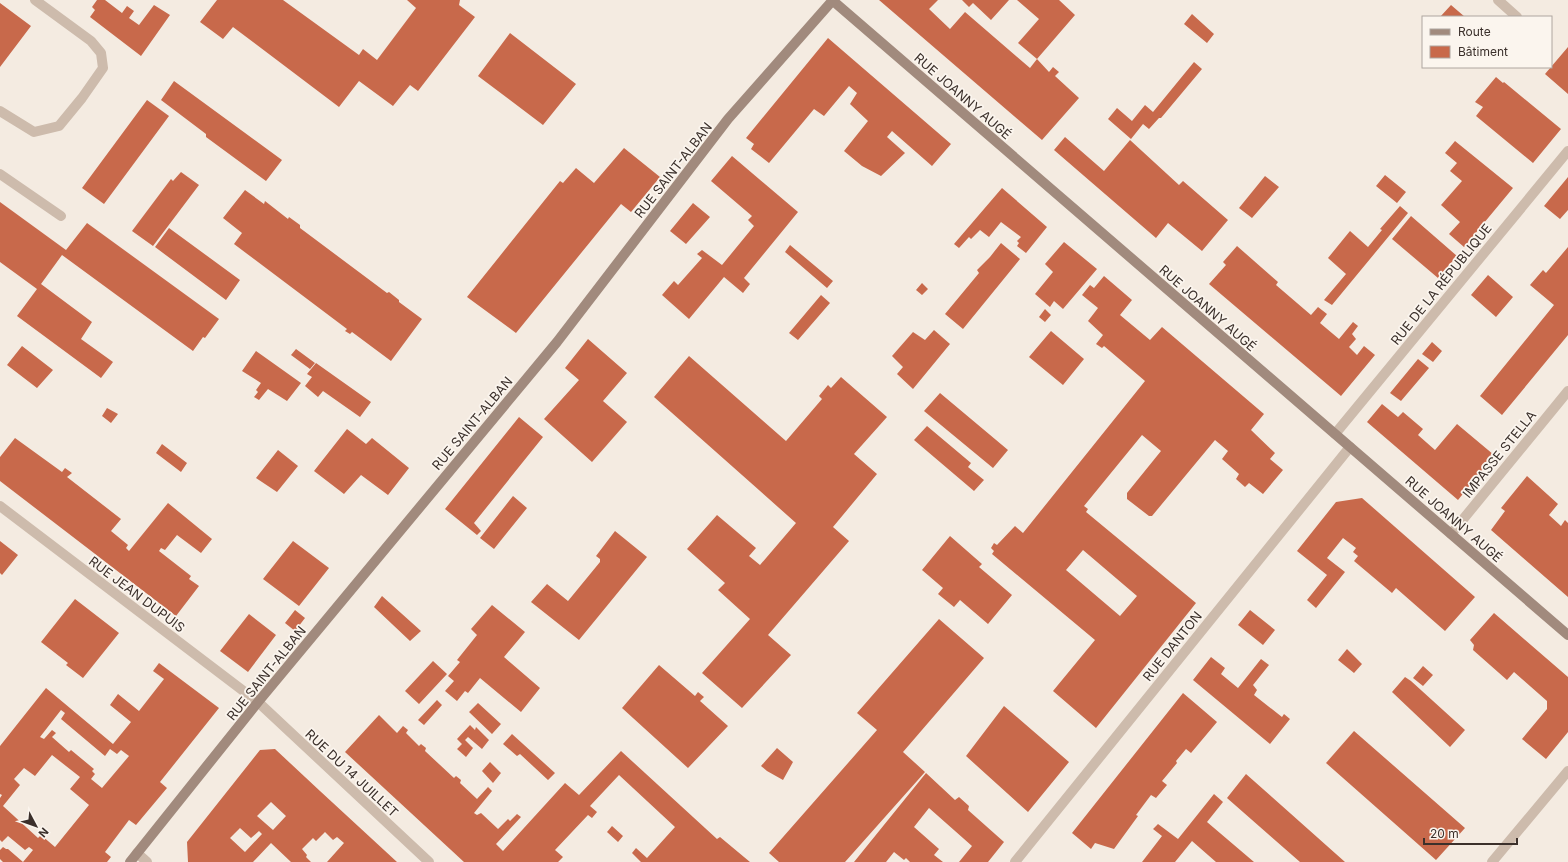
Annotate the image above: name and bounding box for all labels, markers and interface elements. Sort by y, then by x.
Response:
legend [1422,16,1552,68]
text: Route [1458,24,1491,39]
text: Bâtiment [1458,44,1508,59]
street label: RUE JOANNY AUGÉ [911,49,1015,143]
street label: RUE SAINT-ALBAN [631,119,715,221]
street label: RUE DE LA RÉPUBLIQUE [1387,220,1495,348]
street label: RUE JOANNY AUGÉ [1156,261,1260,355]
street label: RUE SAINT-ALBAN [428,373,516,473]
street label: IMPASSE STELLA [1459,407,1539,501]
street label: RUE JOANNY AUGÉ [1402,472,1506,566]
street label: RUE JEAN DUPUIS [86,553,188,635]
street label: RUE DANTON [1139,608,1205,684]
street label: RUE SAINT-ALBAN [223,623,309,723]
street label: RUE DU 14 JUILLET [302,726,402,820]
north arrow [16,806,56,846]
scale bar [1424,820,1517,846]
text: N [36,825,52,840]
text: 20 m [1430,826,1459,841]

